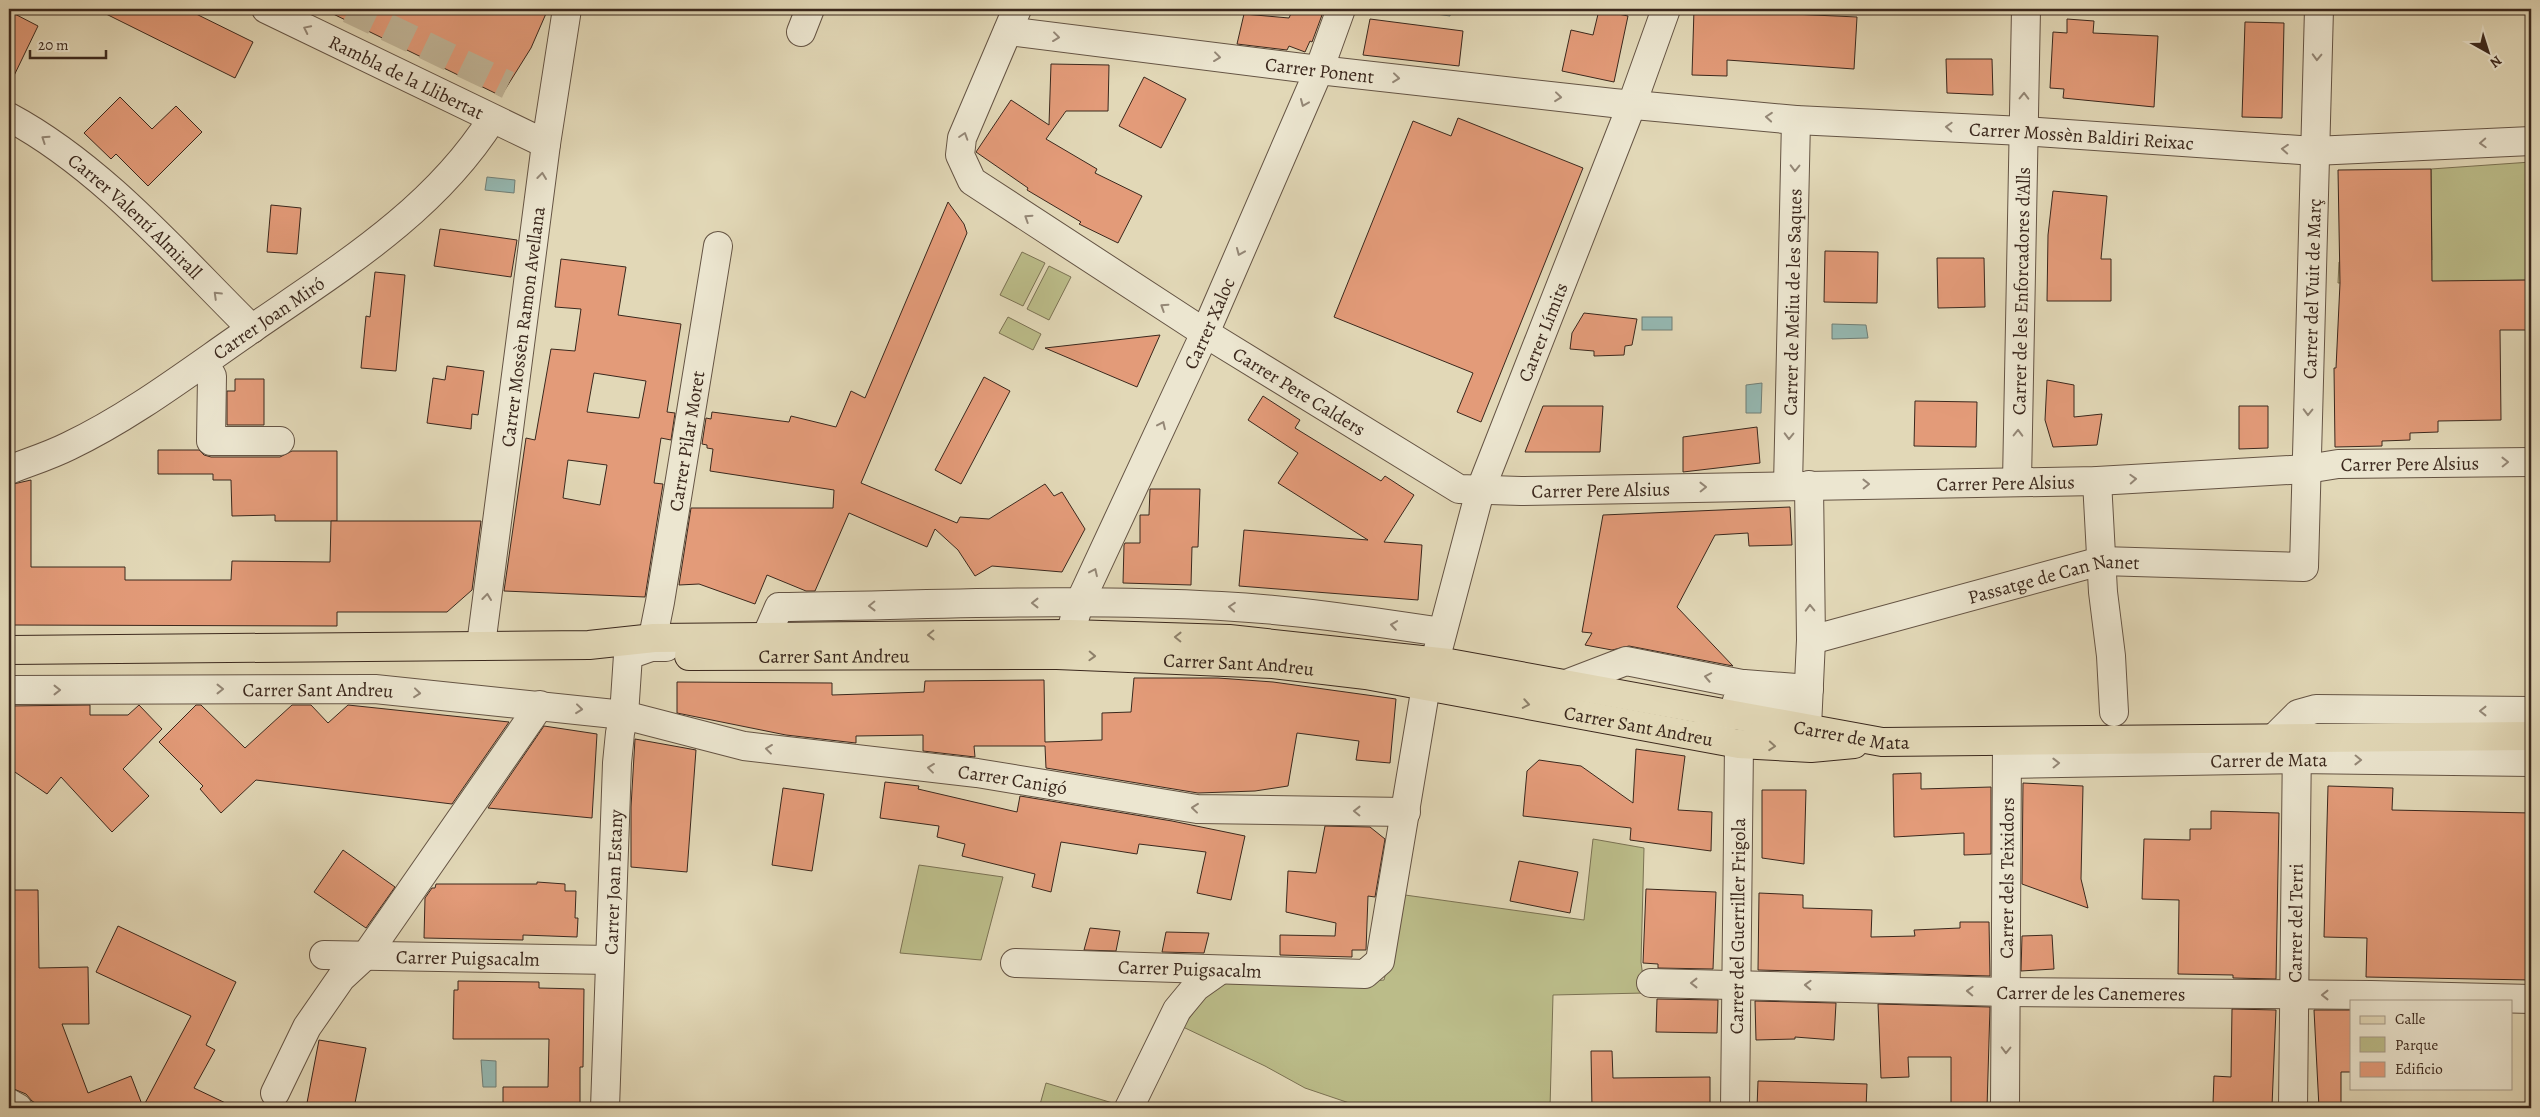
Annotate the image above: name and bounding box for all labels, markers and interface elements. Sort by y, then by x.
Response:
one-way arrow [303,24,312,35]
scale bar [30,28,106,60]
north arrow [2462,28,2512,78]
street label: Rambla de la Llibertat [324,29,488,126]
one-way arrow [1053,31,1061,42]
text: 20 m [38,35,69,55]
one-way arrow [1214,51,1222,62]
street label: Carrer Ponent [1264,51,1375,90]
text: N [2486,51,2506,72]
one-way arrow [2312,54,2322,62]
one-way arrow [1392,72,1400,83]
one-way arrow [1554,91,1562,102]
one-way arrow [2019,92,2029,100]
one-way arrow [1300,98,1311,107]
one-way arrow [1765,112,1773,123]
street label: Carrer Mossèn Baldiri Reixac [1968,116,2195,157]
one-way arrow [1944,121,1952,132]
one-way arrow [958,132,968,140]
one-way arrow [42,135,51,145]
one-way arrow [2478,138,2486,149]
one-way arrow [2281,144,2289,155]
street label: Carrer Valentí Almirall [62,148,208,285]
one-way arrow [1790,164,1800,172]
street label: Carrer de les Enforcadores d'Alls [2006,167,2037,415]
one-way arrow [536,171,547,179]
street label: Carrer de Meliu de les Saques [1778,188,1809,416]
street label: Carrer del Vuit de Març [2297,198,2328,379]
street label: Carrer Mossèn Ramon Avellana [495,205,552,449]
one-way arrow [1024,214,1033,224]
one-way arrow [1235,247,1246,256]
street label: Carrer Joan Miró [208,271,330,366]
street label: Carrer Xaloc [1178,274,1242,374]
street label: Carrer Límits [1512,279,1575,386]
one-way arrow [214,291,223,300]
one-way arrow [1160,303,1169,313]
street label: Carrer Pere Calders [1228,341,1370,443]
street label: Carrer Pilar Moret [663,369,711,513]
one-way arrow [2303,409,2313,417]
one-way arrow [1156,421,1167,430]
one-way arrow [2013,429,2023,437]
one-way arrow [1784,432,1795,440]
street label: Carrer Pere Alsius [2340,451,2479,478]
one-way arrow [2502,457,2509,467]
street label: Carrer Pere Alsius [1936,469,2075,498]
one-way arrow [2130,474,2138,485]
street label: Carrer Pere Alsius [1531,476,1670,505]
one-way arrow [1862,479,1870,490]
one-way arrow [1700,482,1708,493]
street label: Passatge de Can Nanet [1965,548,2140,611]
one-way arrow [1087,568,1098,577]
one-way arrow [481,593,492,601]
one-way arrow [1031,598,1038,608]
one-way arrow [868,600,876,611]
one-way arrow [1228,601,1236,612]
one-way arrow [1805,604,1815,612]
one-way arrow [1389,620,1398,630]
one-way arrow [927,630,934,640]
one-way arrow [1173,632,1181,643]
street label: Carrer Sant Andreu [758,643,910,670]
street label: Carrer Sant Andreu [1163,647,1316,683]
one-way arrow [1088,651,1096,661]
one-way arrow [1703,672,1712,683]
street label: Carrer Sant Andreu [242,677,395,705]
one-way arrow [216,684,224,694]
one-way arrow [54,685,62,695]
one-way arrow [414,687,422,698]
one-way arrow [1522,698,1531,708]
street label: Carrer Sant Andreu [1562,700,1716,753]
one-way arrow [575,704,583,715]
one-way arrow [2478,706,2486,716]
street label: Carrer de Mata [1791,714,1910,756]
one-way arrow [1769,740,1777,751]
one-way arrow [765,744,773,755]
street label: Carrer de Mata [2210,747,2328,774]
one-way arrow [2355,755,2363,765]
one-way arrow [2052,758,2060,768]
street label: Carrer Canigó [957,759,1069,802]
one-way arrow [926,763,934,774]
street label: Carrer dels Teixidors [1994,797,2021,959]
one-way arrow [1191,803,1199,814]
one-way arrow [1353,806,1361,817]
street label: Carrer Joan Estany [598,809,629,955]
street label: Carrer del Guerriller Frigola [1724,818,1752,1034]
street label: Carrer del Terri [2282,863,2310,983]
street label: Carrer Puigsacalm [396,944,540,973]
street label: Carrer Puigsacalm [1117,954,1262,985]
one-way arrow [1689,978,1697,988]
one-way arrow [1803,980,1811,991]
street label: Carrer de les Canemeres [1996,980,2185,1007]
one-way arrow [1966,985,1974,996]
one-way arrow [2321,990,2328,1000]
legend [2350,1000,2512,1090]
text: Calle [2395,1009,2426,1029]
text: Parque [2395,1035,2438,1055]
one-way arrow [2001,1046,2011,1054]
text: Edificio [2395,1059,2443,1079]

